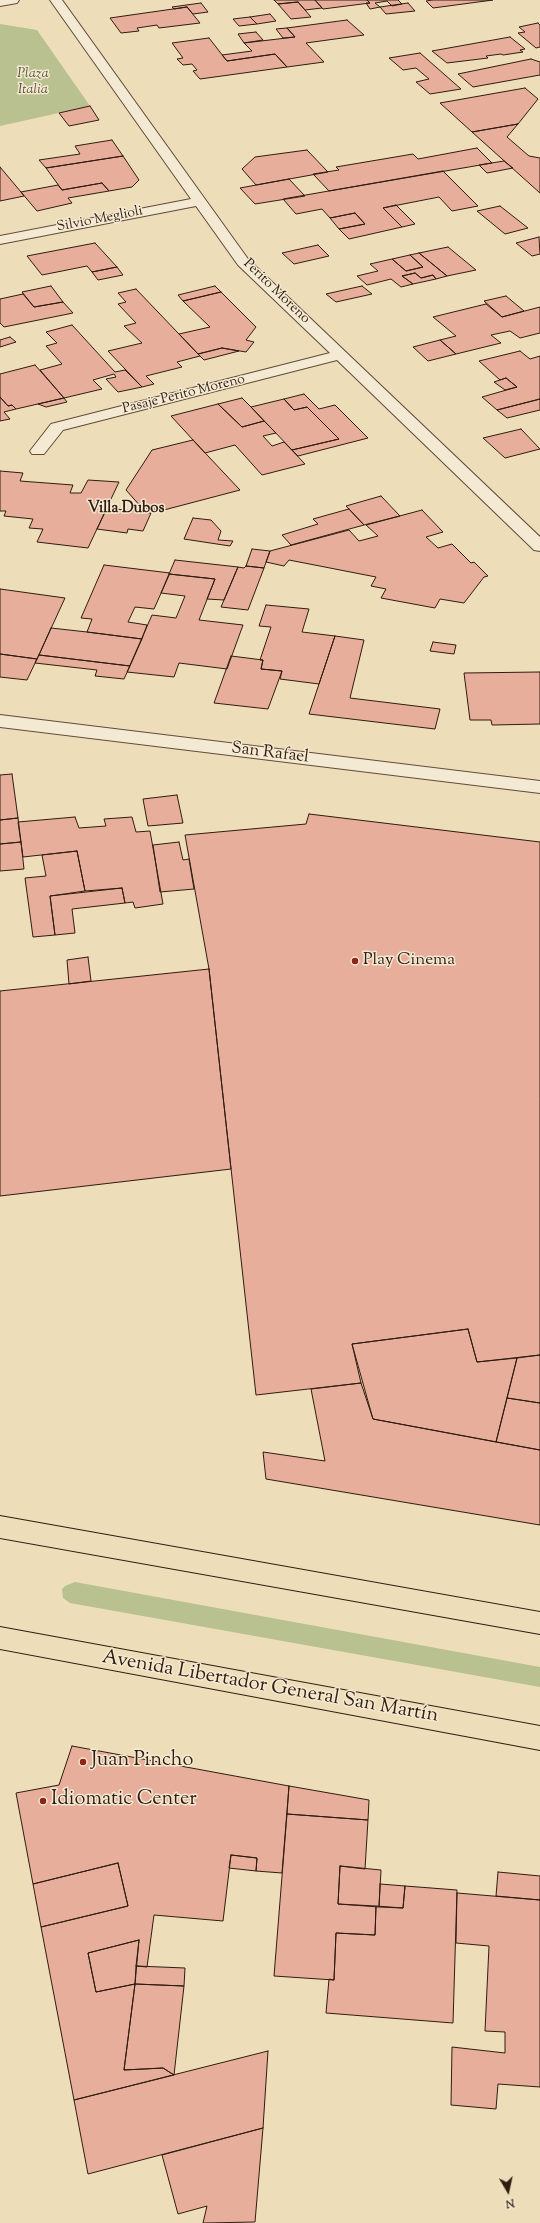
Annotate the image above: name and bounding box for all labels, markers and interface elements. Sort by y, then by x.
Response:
park label: Plaza Italia [17,67,49,100]
street label: Silvio Meglioli [56,203,144,237]
street label: Perito Moreno [239,256,313,328]
street label: Pasaje Perito Moreno [121,372,247,418]
district label: Villa Dubos [88,500,164,518]
street label: San Rafael [230,739,310,769]
place label: Play Cinema [363,951,455,971]
marker: Play Cinema [350,956,360,966]
street label: Avenida Libertador General San Martín [100,1647,440,1729]
place label: Juan Pincho [91,1750,193,1774]
marker: Juan Pincho [78,1757,88,1767]
place label: Idiomatic Center [51,1789,197,1813]
marker: Idiomatic Center [38,1796,48,1806]
north arrow [488,2171,528,2211]
text: N [504,2194,515,2211]

